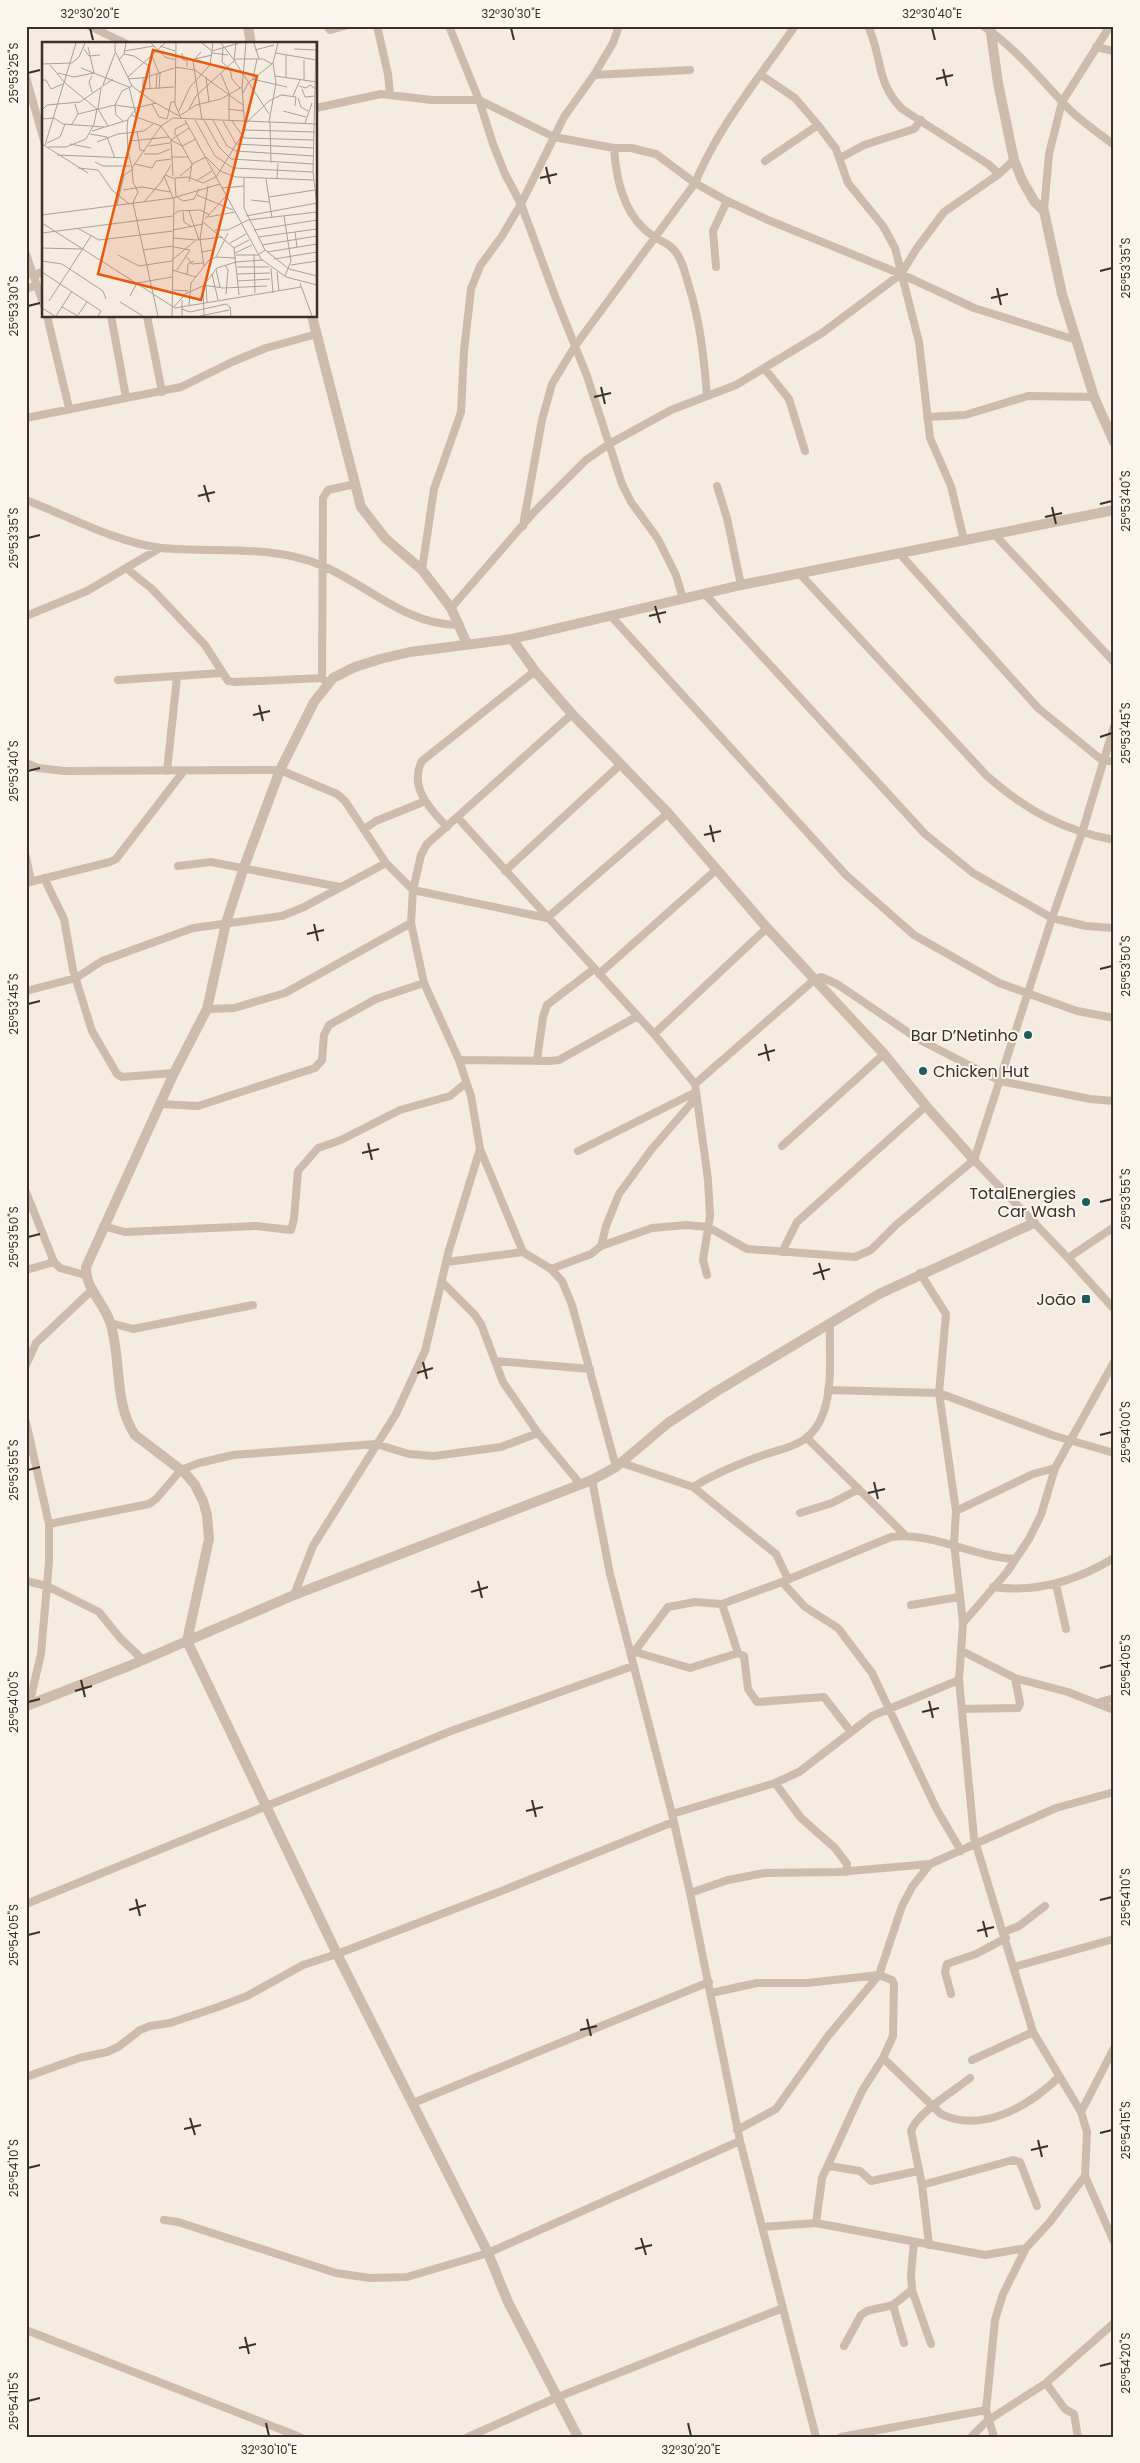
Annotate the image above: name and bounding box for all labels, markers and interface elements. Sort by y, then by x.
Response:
text: 32°30'20"E [60,5,120,22]
text: 32°30'30"E [481,5,541,22]
text: 32°30'40"E [902,5,962,22]
inset map [42,42,318,318]
text: 25°53'25"S [5,43,22,103]
text: 25°53'35"S [1117,237,1134,299]
text: 25°53'30"S [5,275,22,337]
text: 25°53'40"S [1117,470,1134,532]
text: 25°53'35"S [5,507,22,569]
text: 25°53'45"S [1117,702,1134,764]
text: 25°53'40"S [5,740,22,802]
text: 25°53'50"S [1117,935,1134,997]
text: 25°53'45"S [5,973,22,1035]
place label: Bar D’Netinho [911,1024,1018,1047]
marker: Bar D’Netinho [1022,1029,1034,1041]
place label: Chicken Hut [933,1060,1029,1083]
marker: Chicken Hut [917,1065,929,1077]
text: 25°53'55"S [1117,1168,1134,1230]
place label: TotalEnergies Car Wash [969,1182,1076,1223]
marker: TotalEnergies Car Wash [1080,1196,1092,1208]
text: 25°53'50"S [5,1206,22,1268]
place label: João [1036,1288,1076,1311]
marker: João [1080,1293,1092,1305]
text: 25°54'00"S [1117,1401,1134,1463]
text: 25°53'55"S [5,1439,22,1501]
text: 25°54'05"S [1117,1634,1134,1696]
text: 25°54'00"S [5,1671,22,1733]
text: 25°54'10"S [1117,1868,1134,1926]
text: 25°54'05"S [5,1904,22,1966]
text: 25°54'15"S [1117,2101,1134,2159]
text: 25°54'10"S [5,2139,22,2197]
text: 25°54'20"S [1117,2332,1134,2394]
text: 25°54'15"S [5,2372,22,2430]
text: 32°30'10"E [241,2441,297,2458]
text: 32°30'20"E [661,2441,721,2458]

